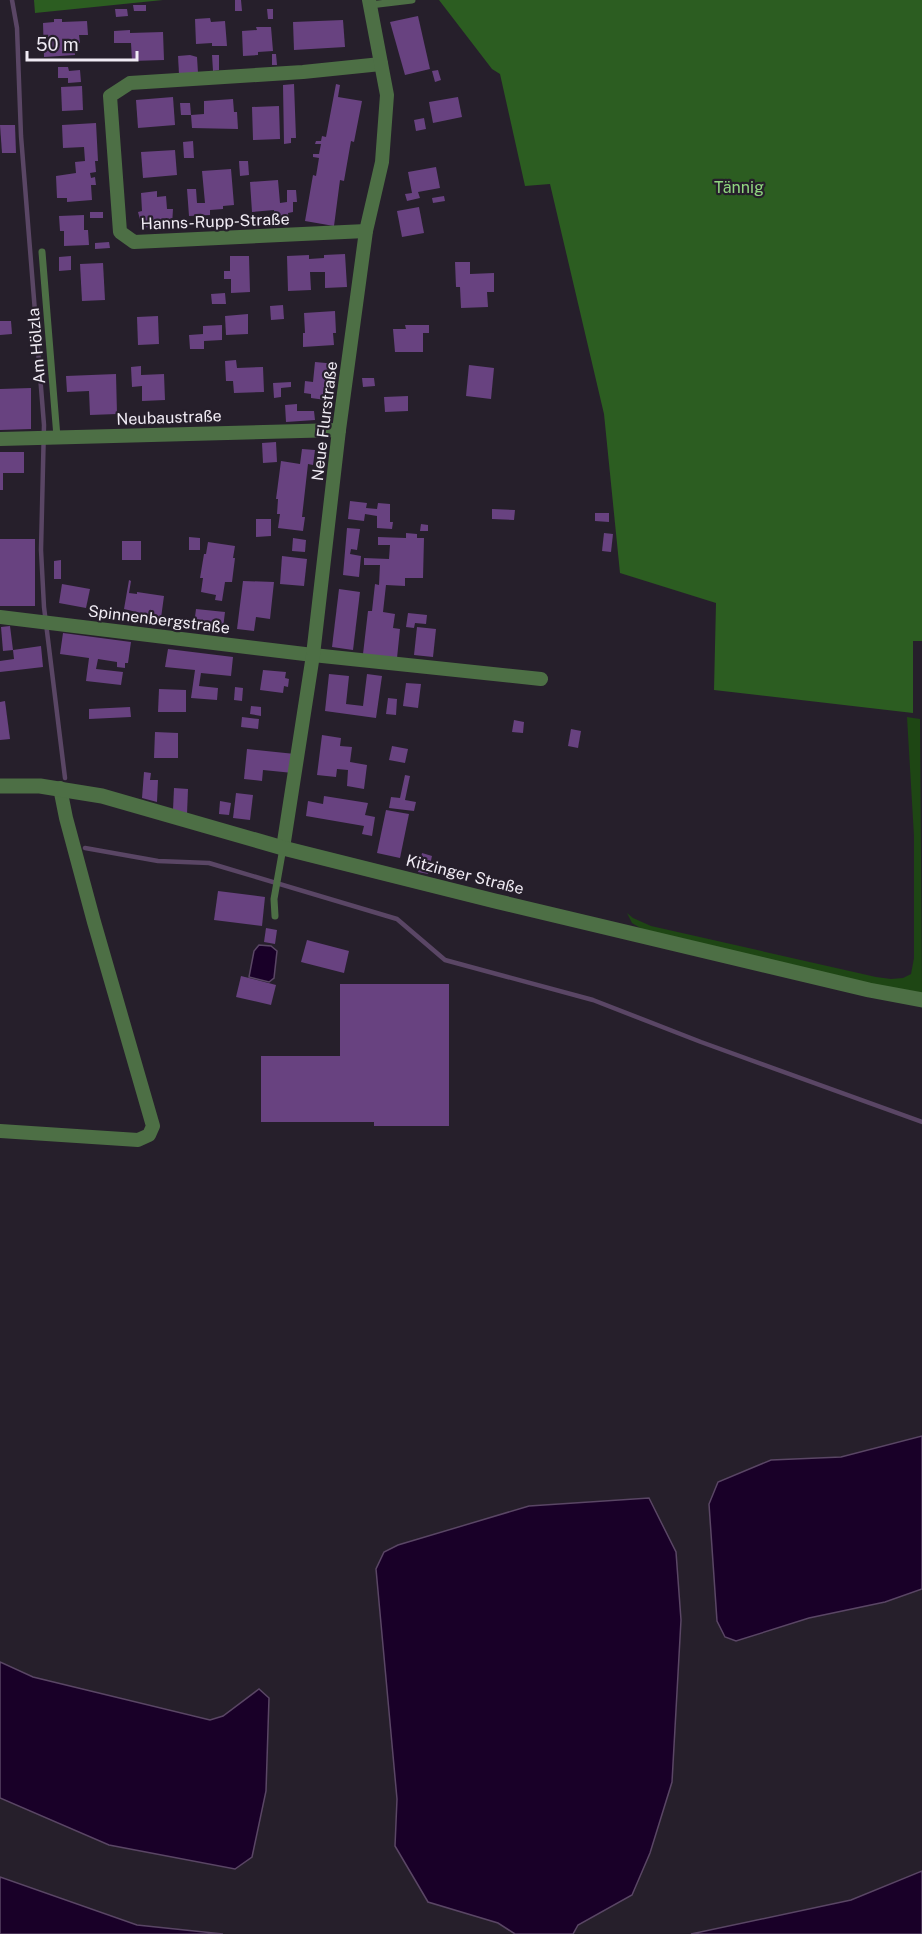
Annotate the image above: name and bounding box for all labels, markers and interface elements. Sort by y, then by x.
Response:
scale bar [27,24,136,62]
text: 50 m [36,34,79,55]
park label: Tännig [714,178,764,197]
street label: Hanns-Rupp-Straße [140,209,290,234]
street label: Am Hölzla [24,307,49,385]
street label: Neue Flurstraße [308,360,341,482]
street label: Neubaustraße [116,406,222,429]
street label: Spinnenbergstraße [87,601,231,638]
street label: Kitzinger Straße [404,851,526,898]

